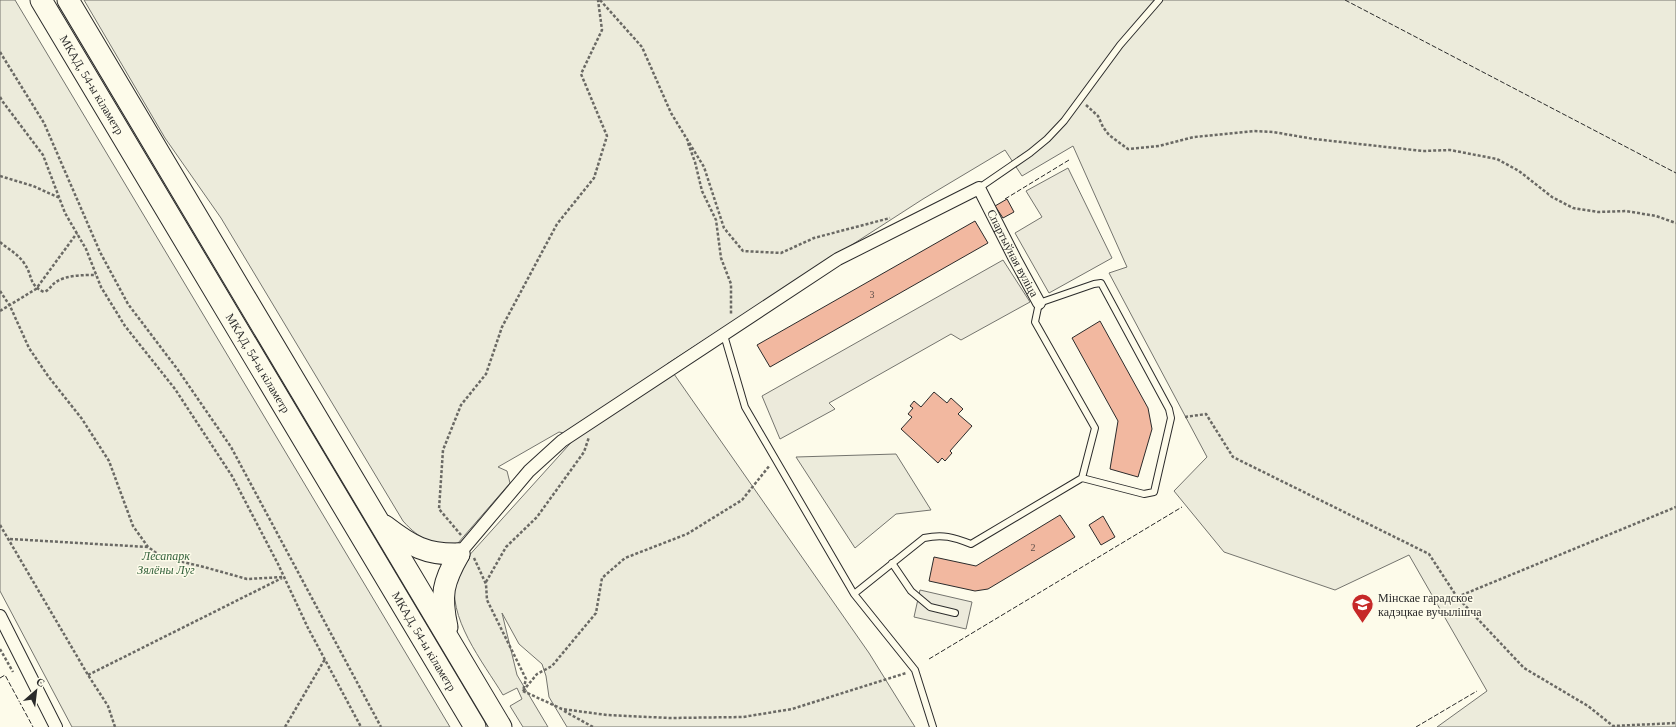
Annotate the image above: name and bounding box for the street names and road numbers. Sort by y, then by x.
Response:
street label: МКАД, 54-ы кіламетр [57,33,127,137]
street label: Спартыўная вуліца [984,207,1042,300]
street label: МКАД, 54-ы кіламетр [223,311,293,415]
street label: МКАД, 54-ы кіламетр [389,589,459,694]

